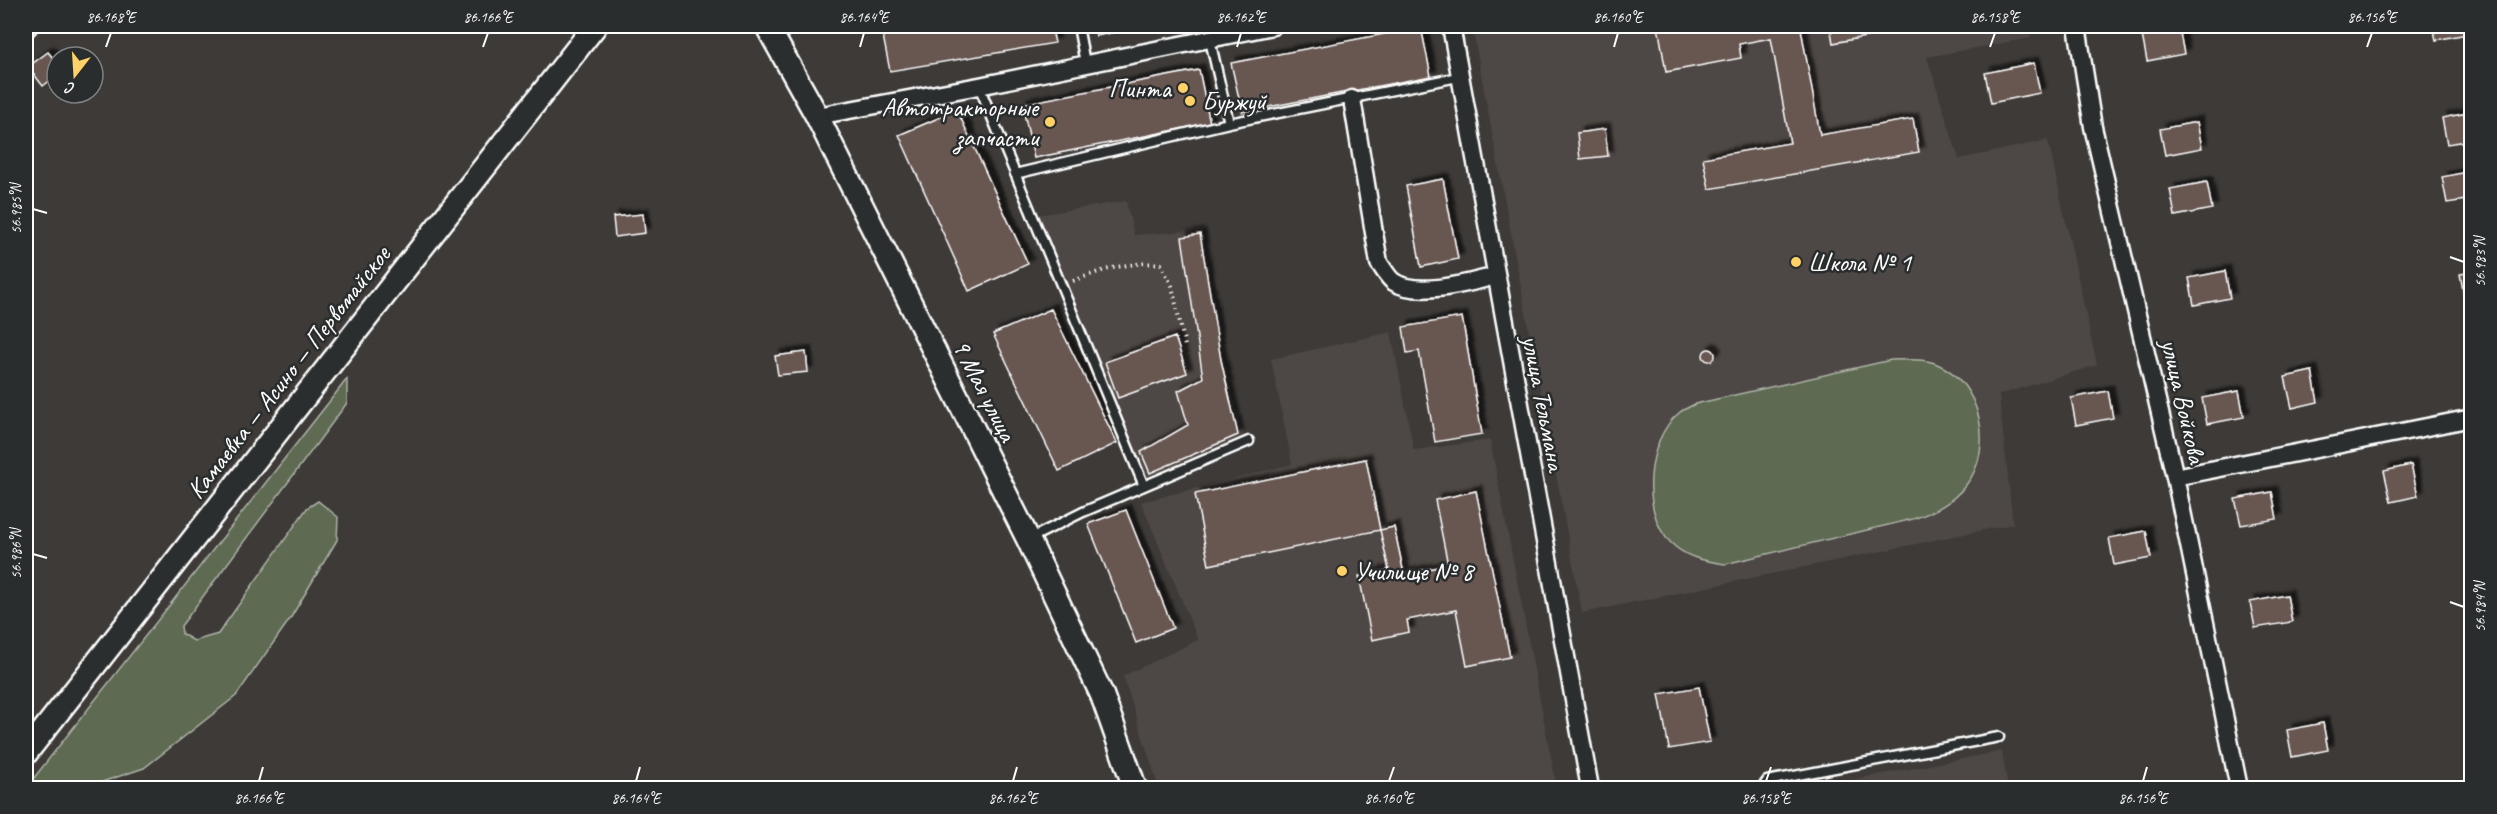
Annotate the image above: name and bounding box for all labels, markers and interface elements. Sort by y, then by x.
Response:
text: 86.168°E [87,8,138,27]
text: 86.166°E [464,8,515,27]
text: 86.164°E [840,8,891,27]
text: 86.162°E [1217,8,1268,27]
text: 86.160°E [1594,8,1645,27]
text: 86.158°E [1971,8,2022,27]
text: 86.156°E [2348,8,2399,27]
north arrow [45,45,105,105]
place label: Пинта [1109,72,1173,105]
text: С [62,77,78,99]
marker: Пинта [1176,81,1190,95]
place label: Буржуй [1202,85,1268,118]
place label: Автотракторные запчасти [882,91,1041,155]
marker: Буржуй [1183,94,1197,108]
marker: Автотракторные запчасти [1043,115,1057,129]
text: 56.985°N [7,181,26,234]
text: 56.983°N [2471,234,2490,287]
street label: Камаевка — Асино — Первомайское [179,238,398,505]
place label: Школа № 1 [1808,246,1912,279]
marker: Школа № 1 [1789,255,1803,269]
street label: улица Тельмана [1514,330,1573,476]
street label: 9 Мая улица [945,334,1025,448]
street label: улица Войкова [2153,334,2214,468]
text: 56.986°N [7,526,26,579]
place label: Училище № 8 [1354,555,1475,588]
marker: Училище № 8 [1335,564,1349,578]
text: 56.984°N [2471,579,2490,632]
text: 86.166°E [235,789,286,808]
text: 86.164°E [612,789,663,808]
text: 86.162°E [989,789,1040,808]
text: 86.160°E [1365,789,1416,808]
text: 86.158°E [1742,789,1793,808]
text: 86.156°E [2119,789,2170,808]

